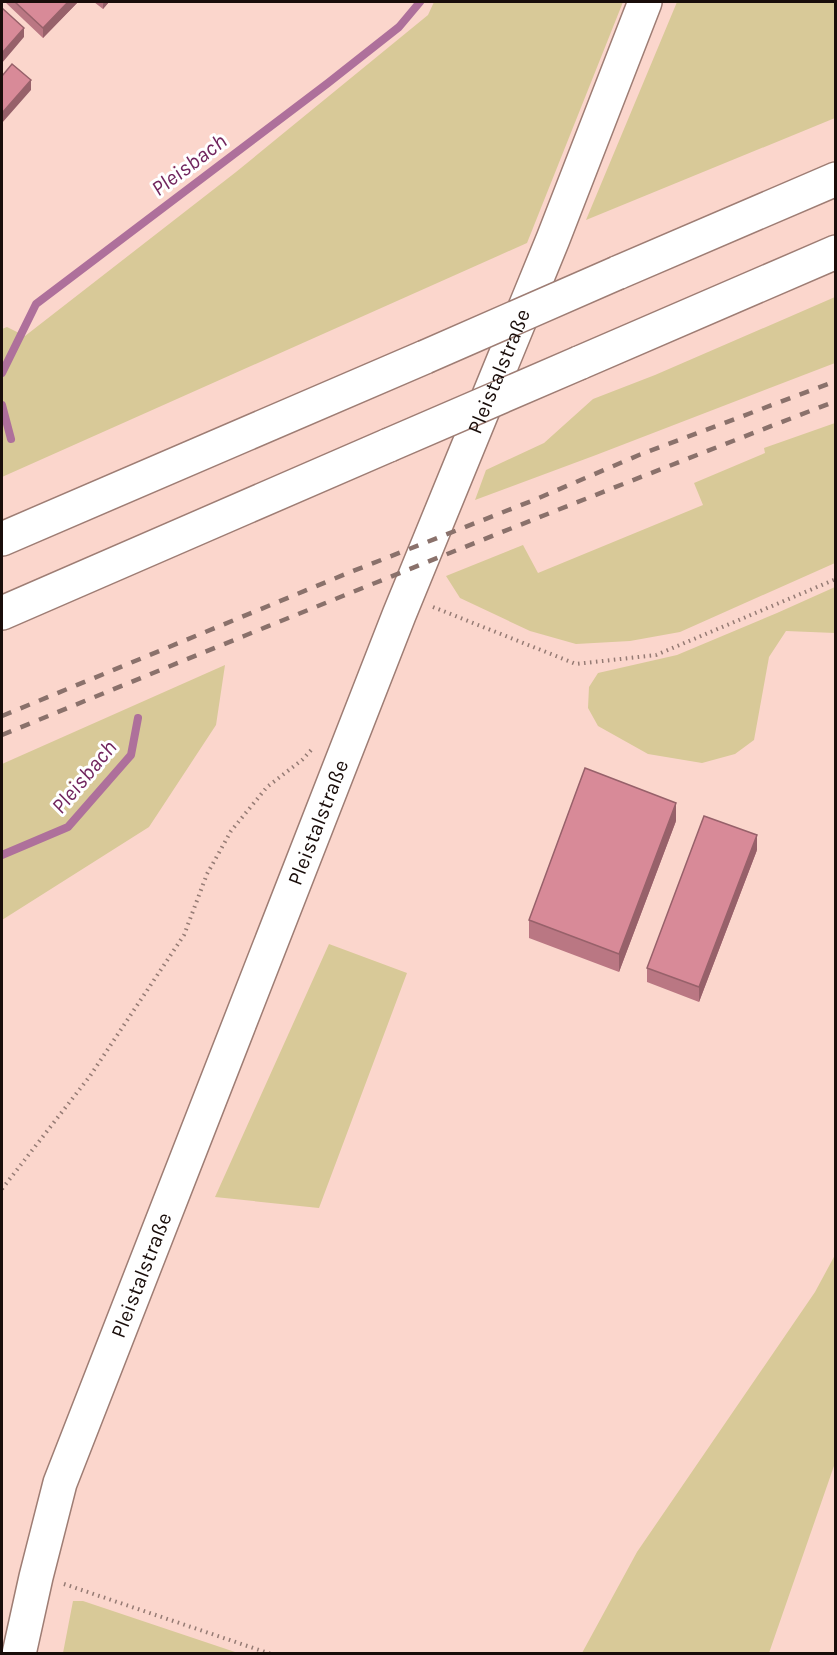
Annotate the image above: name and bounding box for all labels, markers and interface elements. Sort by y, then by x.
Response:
water label: Pleisbach [146,128,232,202]
street label: Pleistalstraße [463,305,535,437]
water label: Pleisbach [46,735,122,819]
street label: Pleistalstraße [283,756,353,889]
street label: Pleistalstraße [106,1209,177,1341]

